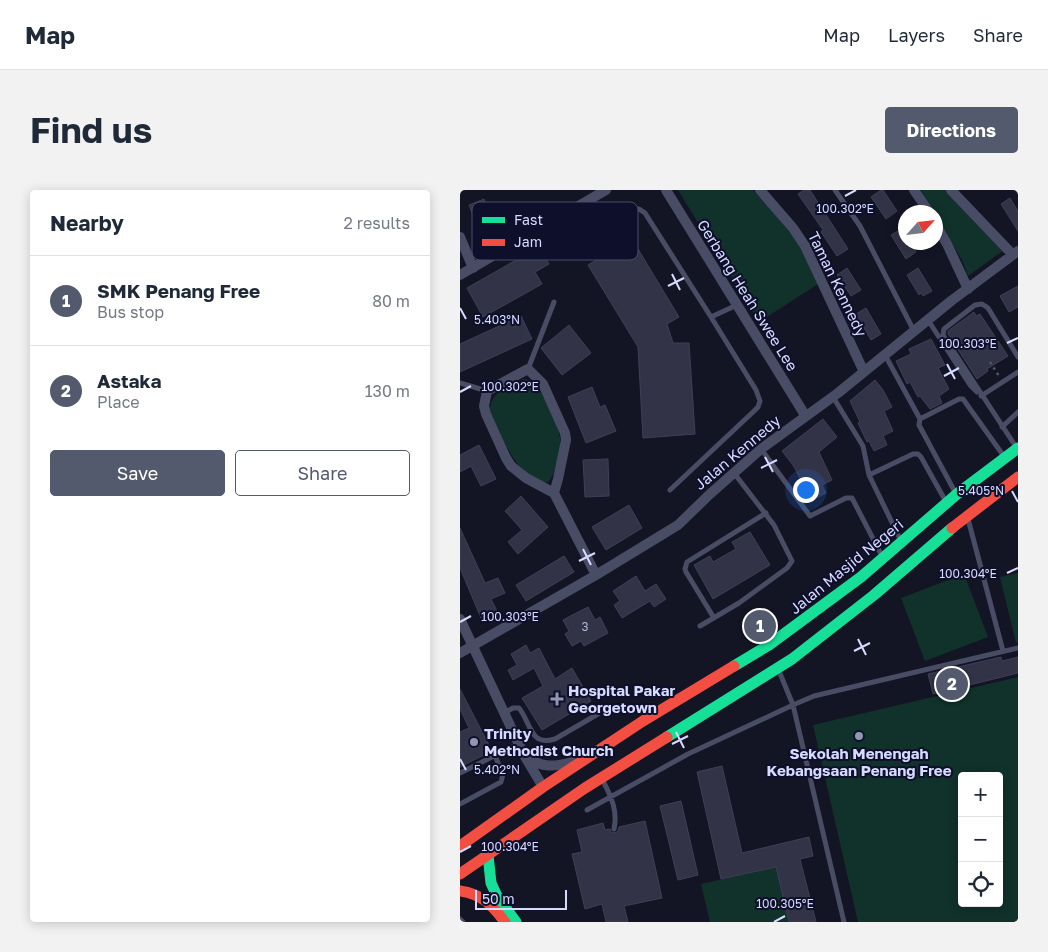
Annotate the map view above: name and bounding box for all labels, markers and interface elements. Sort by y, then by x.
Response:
text: Map [25,20,75,49]
text: Map [823,24,860,46]
text: Layers [888,24,945,46]
text: Share [973,24,1023,46]
button: Directions [885,107,1018,153]
text: Find us [30,109,152,151]
text: 100.302°E [816,201,874,216]
legend [472,202,638,260]
north arrow [898,205,943,250]
text: Nearby [50,210,124,236]
text: Fast [514,211,543,228]
text: 2 results [344,213,410,233]
street label: Gerbang Heah Swee Lee [694,216,802,374]
street label: Taman Kennedy [805,229,871,340]
text: Jam [514,233,542,250]
text: SMK Penang Free [97,279,260,302]
text: 1 [62,291,70,311]
text: 80 m [372,291,410,311]
text: Bus stop [97,302,164,322]
text: 5.403°N [474,312,520,327]
text: 100.303°E [939,336,997,351]
text: Astaka [97,369,161,392]
text: 100.302°E [481,379,539,394]
text: 2 [61,381,71,401]
text: 130 m [365,381,410,401]
text: Place [97,392,140,412]
street label: Jalan Kennedy [690,410,784,493]
button: Save [50,450,225,496]
button: Share [235,450,410,496]
your location [793,477,819,503]
text: 5.405°N [958,483,1004,498]
street label: Jalan Masjid Negeri [785,515,907,617]
text: 100.304°E [939,566,997,581]
pin: 1 [744,607,776,645]
text: 100.303°E [481,609,539,624]
house number: 3 [581,619,589,634]
pin: 2 [936,665,968,703]
place label: Hospital Pakar Georgetown [568,681,675,716]
marker: Hospital Pakar Georgetown [550,692,564,706]
place label: Trinity Methodist Church [484,724,614,759]
marker: Sekolah Menengah Kebangsaan Penang Free [853,730,865,742]
marker: Trinity Methodist Church [468,736,480,748]
place label: Sekolah Menengah Kebangsaan Penang Free [766,744,952,779]
text: 5.402°N [474,762,520,777]
map controls [958,772,1003,907]
button: + [958,772,1003,817]
button: − [958,817,1003,862]
text: 100.304°E [481,839,539,854]
button: locate [958,862,1003,907]
scale bar [475,887,568,910]
text: 50 m [482,890,515,907]
text: 100.305°E [756,896,814,911]

